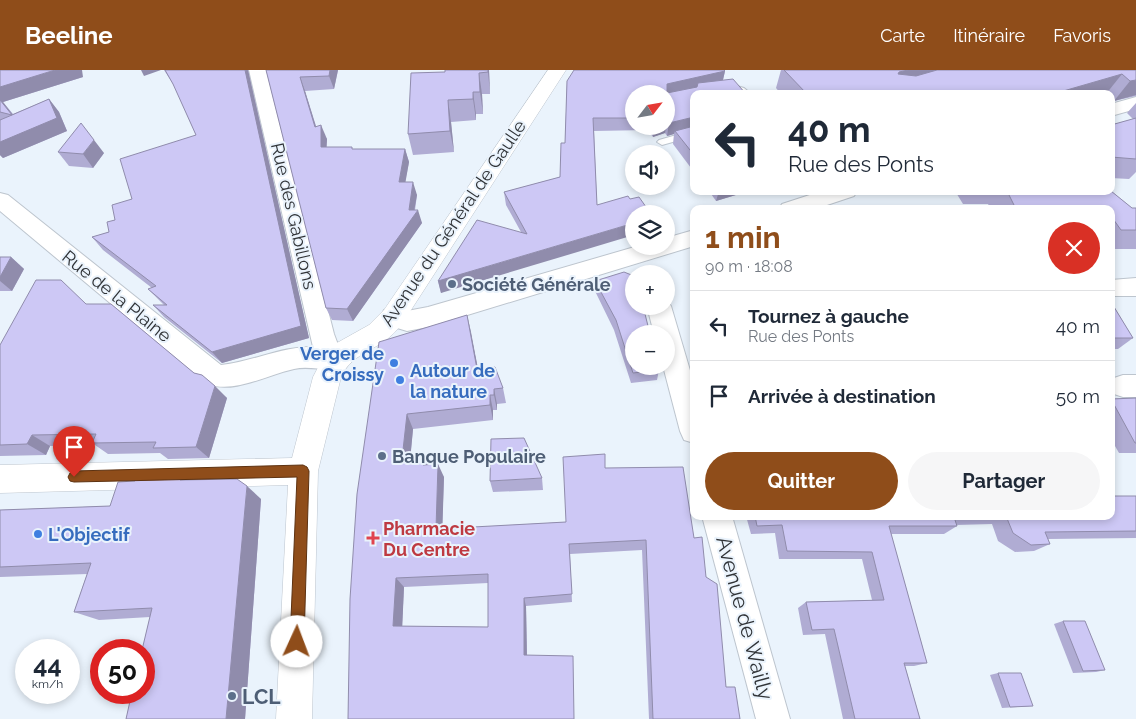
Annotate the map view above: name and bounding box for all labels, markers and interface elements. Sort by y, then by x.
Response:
text: Beeline [25,21,113,50]
text: Carte [880,25,925,46]
text: Itinéraire [953,25,1025,46]
text: Favoris [1053,25,1111,46]
north arrow [625,85,675,135]
map controls [625,85,675,375]
text: 40 m [788,109,870,150]
icon: left [705,110,770,175]
street label: Avenue du Général de Gaulle [376,116,530,330]
street label: Rue des Gabillons [267,141,321,292]
button: sound [625,145,675,195]
text: Rue des Ponts [788,151,934,177]
button: layers [625,205,675,255]
text: 1 min [705,220,781,255]
button: close [1048,222,1100,274]
street label: Rue de la Plaine [58,246,176,347]
text: 90 m · 18:08 [705,257,793,276]
button: + [625,265,675,315]
place label: Société Générale [462,274,611,295]
marker: Société Générale [446,278,458,290]
text: Tournez à gauche [748,305,909,327]
icon: left [705,312,733,340]
text: 40 m [1056,315,1100,337]
button: − [625,325,675,375]
text: Rue des Ponts [748,327,854,346]
place label: Verger de Croissy [300,343,384,385]
marker: Verger de Croissy [388,357,400,369]
place label: Autour de la nature [410,360,495,402]
marker: Autour de la nature [394,374,406,386]
icon: arrive [705,382,733,410]
text: Arrivée à destination [748,385,936,407]
text: 50 m [1056,385,1100,407]
pin [53,426,95,477]
icon: arrive [60,433,88,461]
place label: Banque Populaire [392,446,546,467]
marker: Banque Populaire [376,450,388,462]
button: Quitter [705,452,898,510]
button: Partager [908,452,1100,510]
place label: Pharmacie Du Centre [383,518,475,560]
place label: L'Objectif [48,524,131,545]
marker: L'Objectif [32,528,44,540]
marker: Pharmacie Du Centre [367,532,379,544]
street label: Avenue de Wailly [711,533,779,703]
position arrow [270,615,322,667]
speed limit sign: 50 [90,639,155,704]
text: 44 [33,650,62,680]
text: km/h [32,677,63,691]
place label: LCL [242,684,281,709]
marker: LCL [226,690,238,702]

